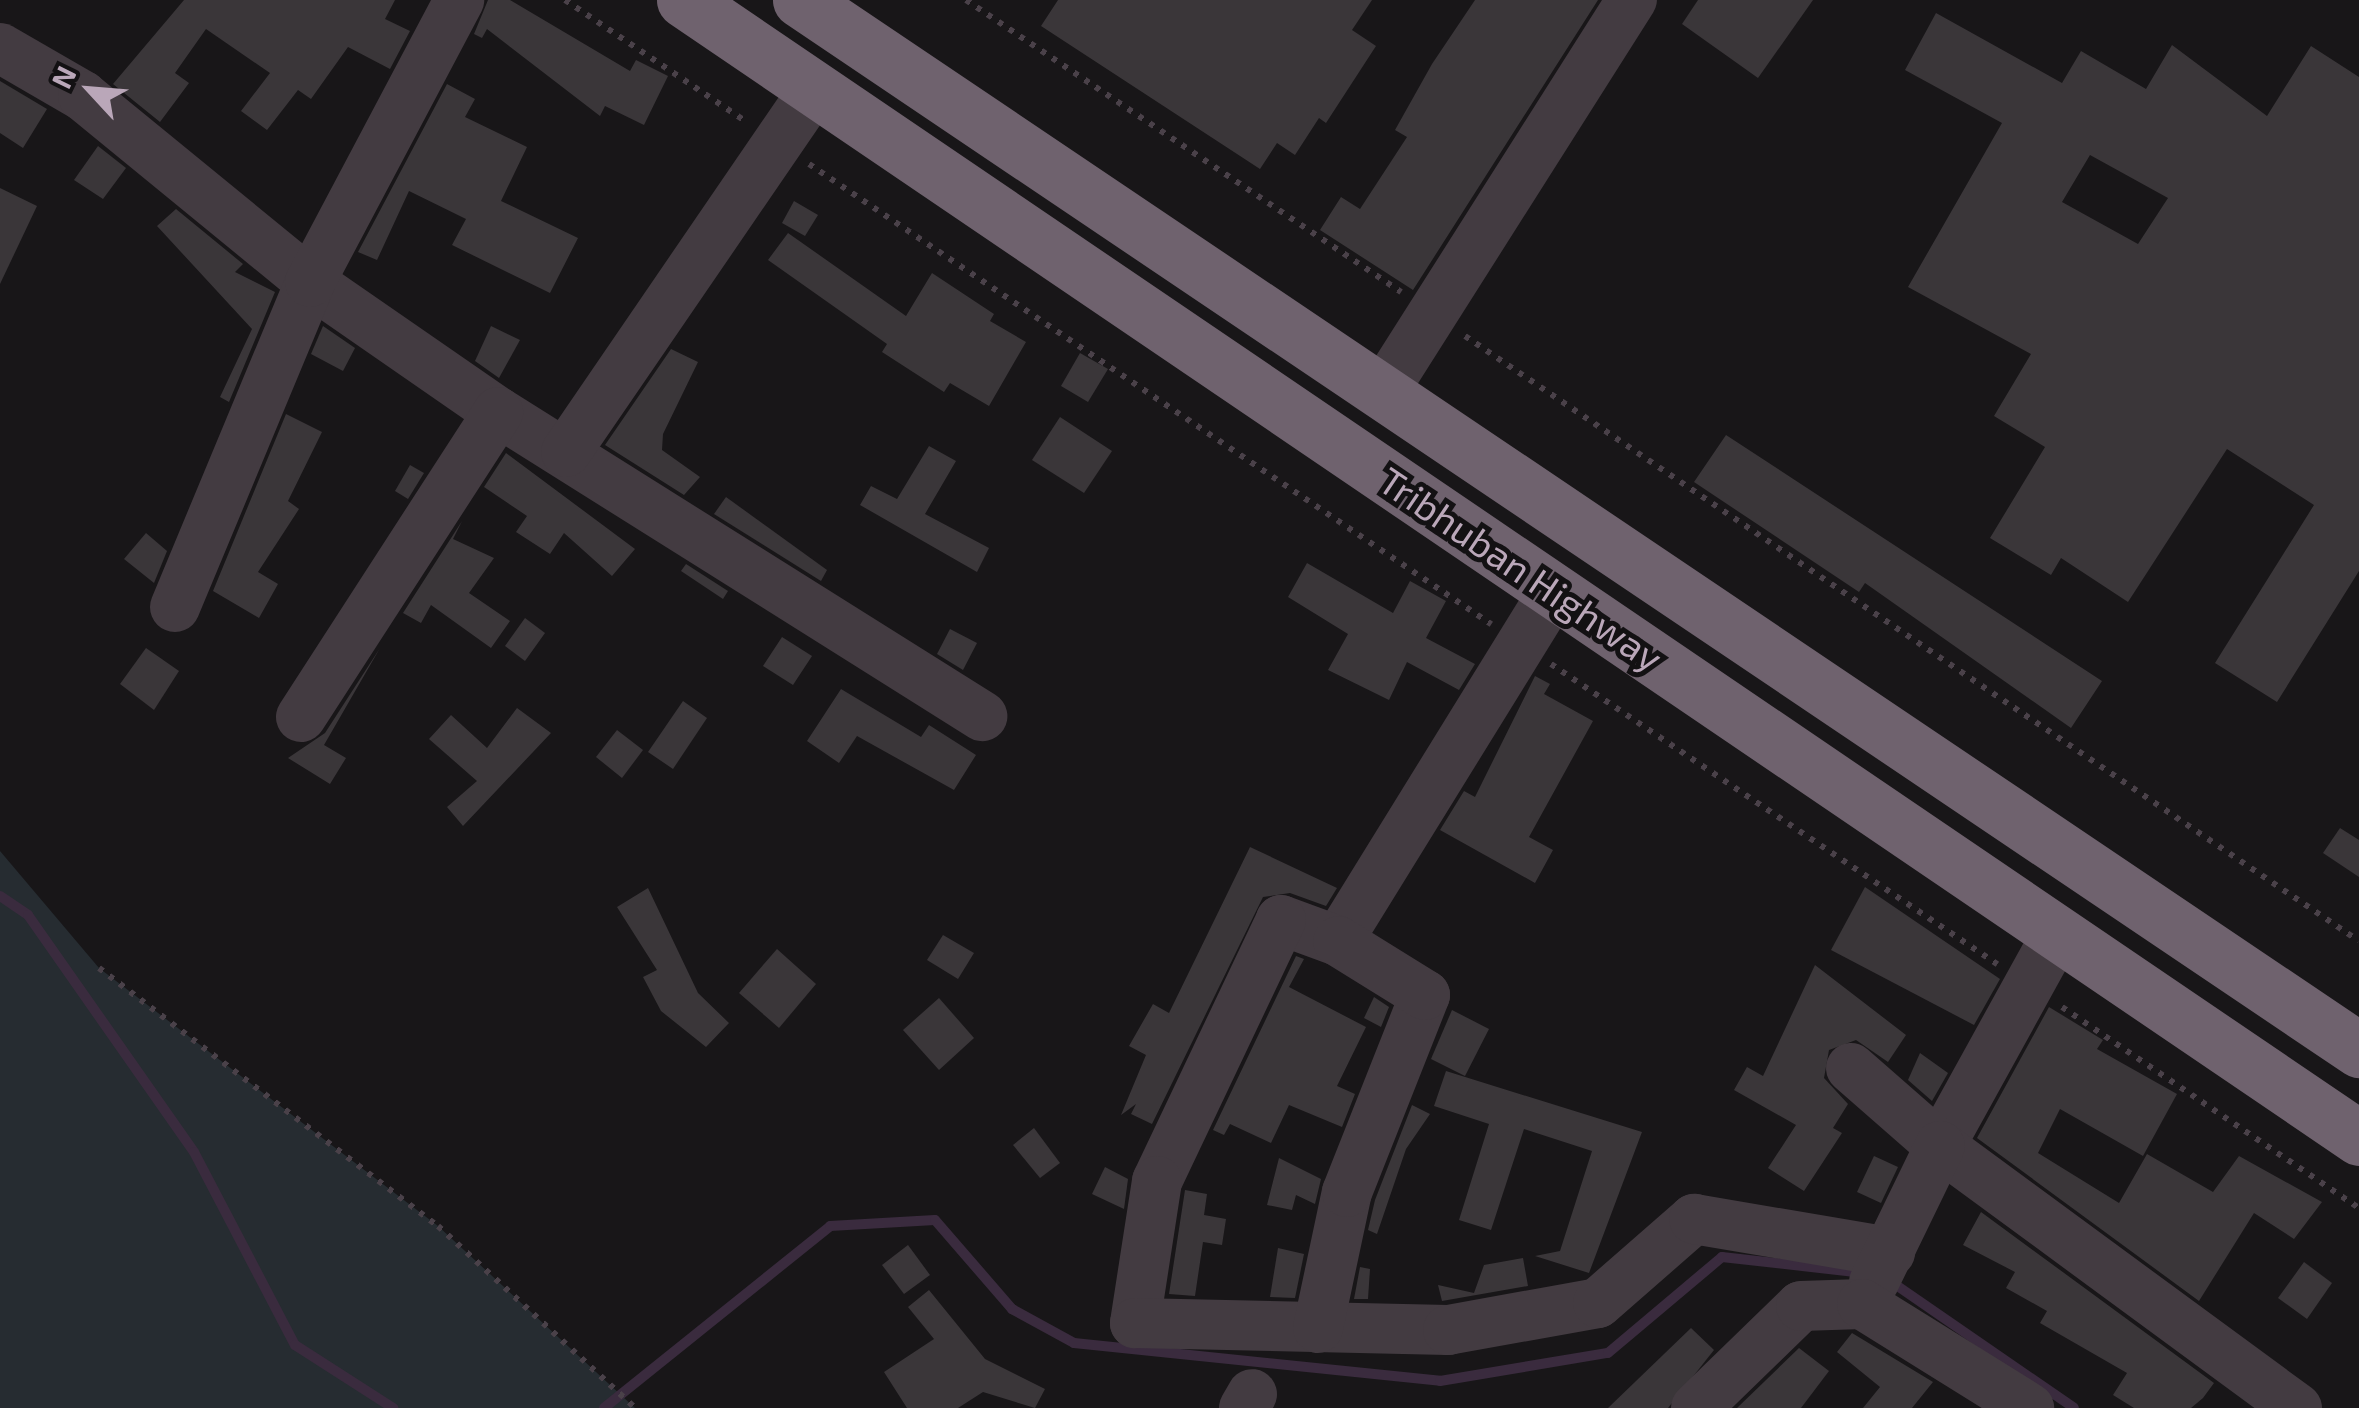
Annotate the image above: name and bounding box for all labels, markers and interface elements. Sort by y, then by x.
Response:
north arrow [40,40,140,140]
text: N [43,60,83,93]
street label: Tribhuban Highway [1371,457,1671,681]

